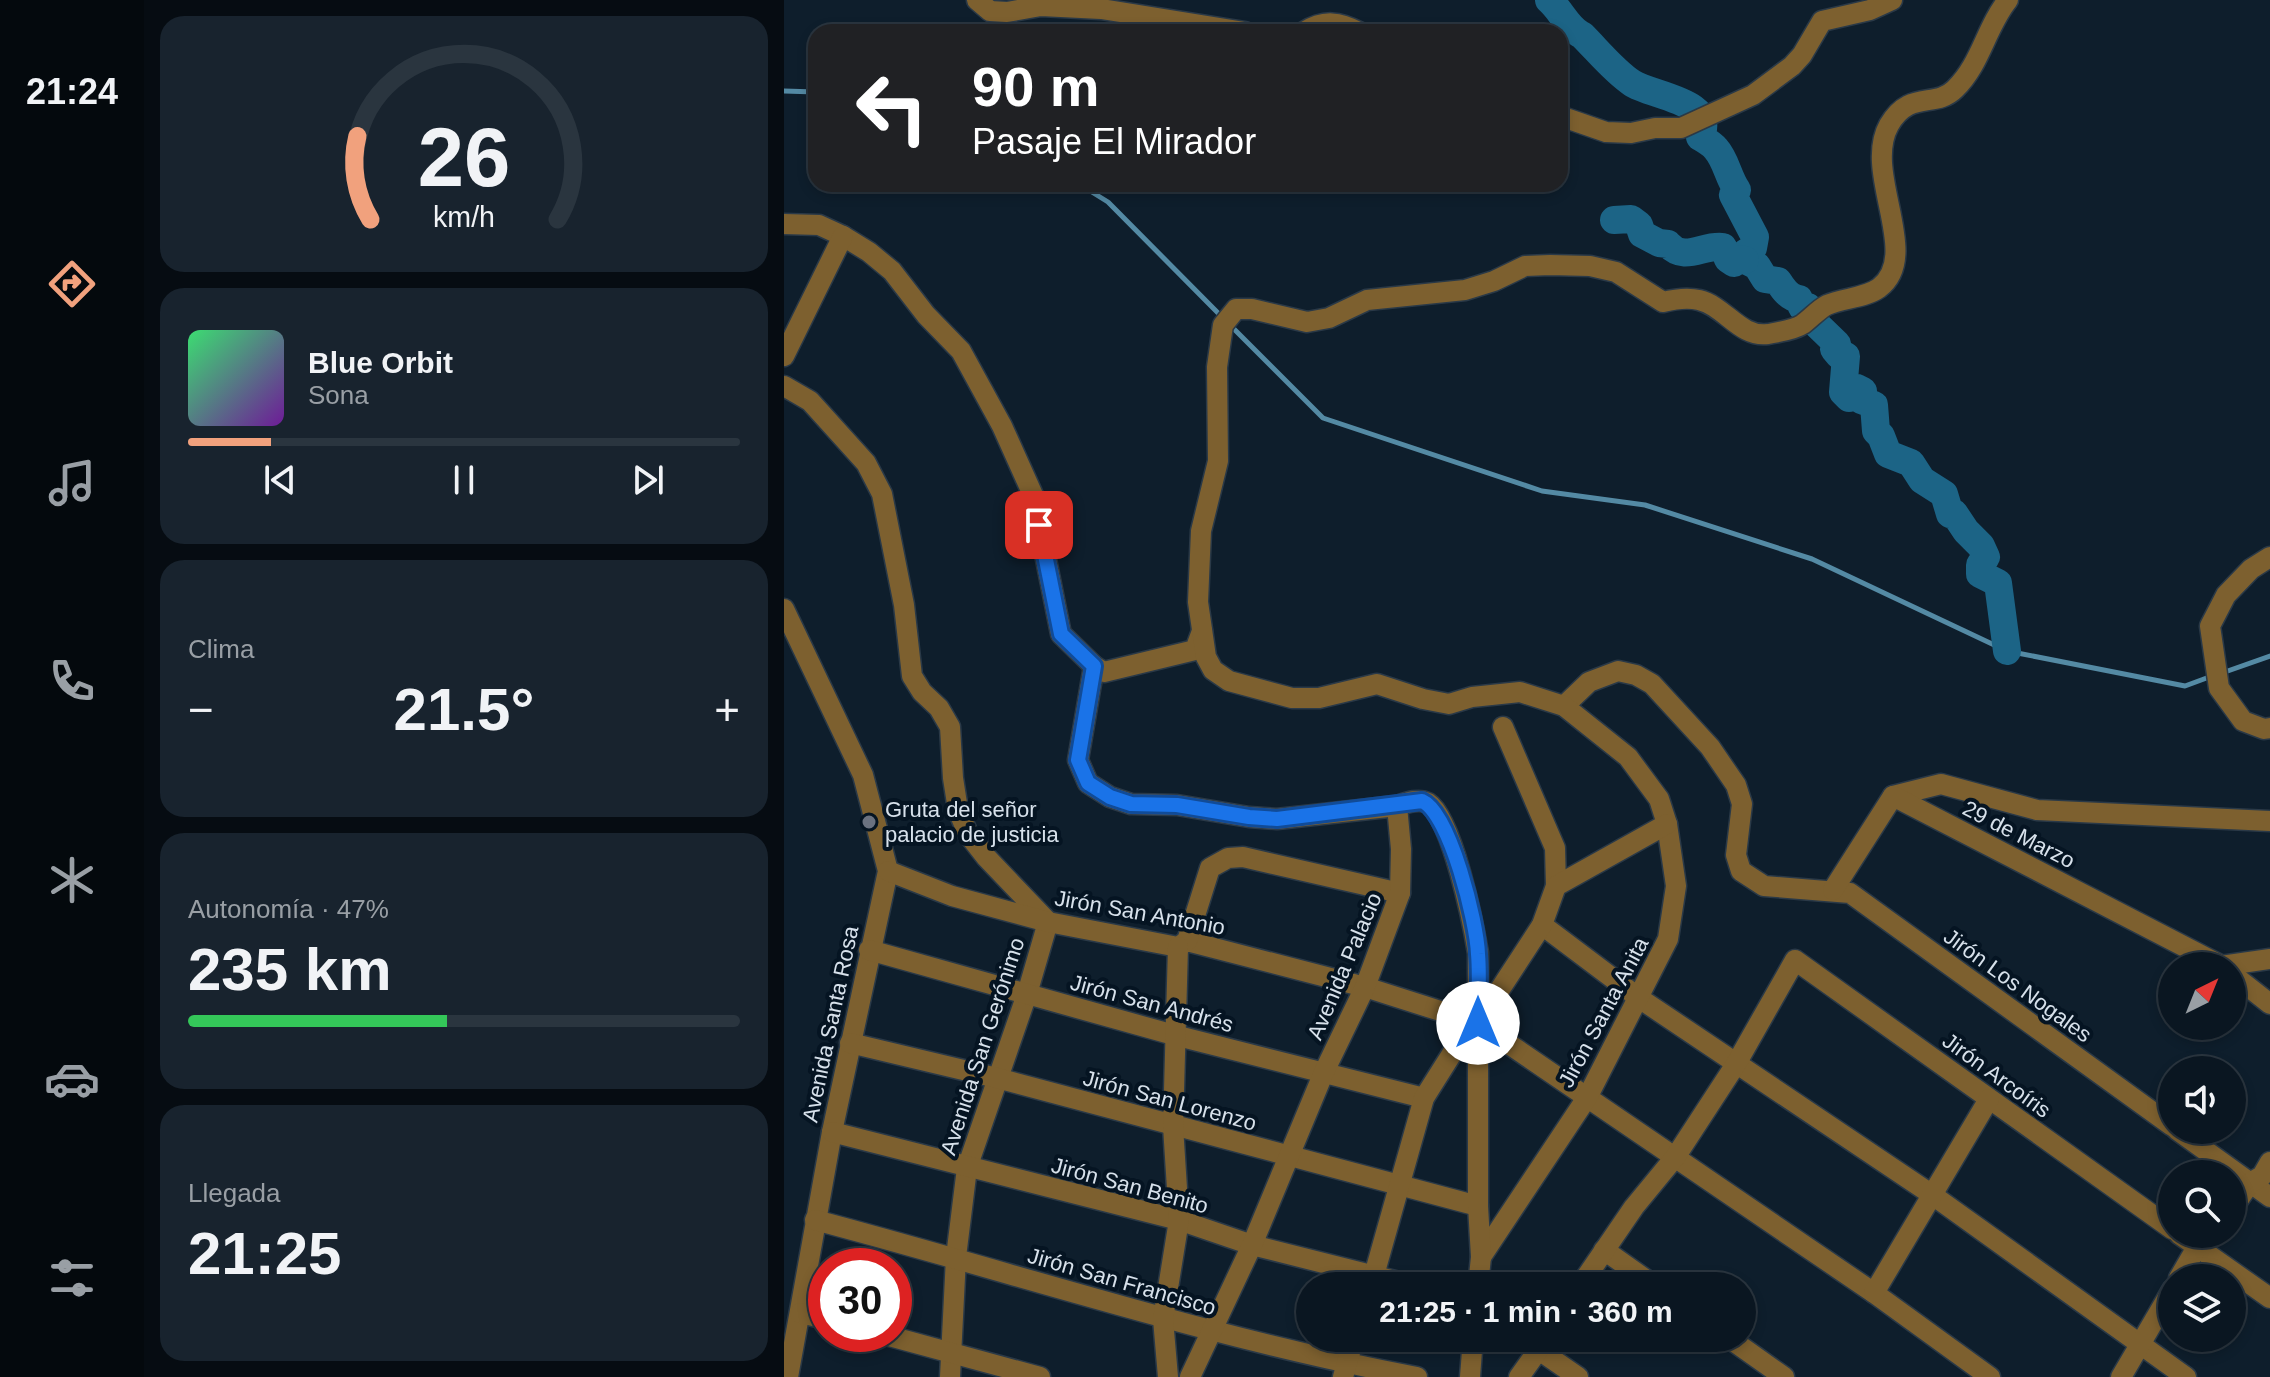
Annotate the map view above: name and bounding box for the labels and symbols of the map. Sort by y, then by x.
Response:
pin [1005,491,1073,559]
street label: 29 de Marzo [1959,796,2079,873]
place label: Gruta del señor palacio de justicia [885,797,1059,847]
marker: Gruta del señor palacio de justicia [860,813,878,831]
street label: Jirón San Antonio [1053,885,1227,940]
street label: Avenida Palacio [1302,889,1387,1044]
street label: Avenida Santa Rosa [797,923,864,1125]
street label: Jirón Los Nogales [1939,924,2096,1047]
street label: Jirón Santa Anita [1553,932,1654,1092]
street label: Avenida San Gerónimo [936,934,1029,1158]
north arrow [2158,952,2246,1040]
street label: Jirón San Andrés [1068,970,1236,1037]
position arrow [1436,981,1520,1065]
street label: Jirón Arcoíris [1938,1028,2055,1123]
street label: Jirón San Lorenzo [1080,1065,1259,1136]
street label: Jirón San Benito [1049,1153,1211,1218]
street label: Jirón San Francisco [1025,1243,1219,1320]
speed limit sign: 30 [808,1248,912,1352]

